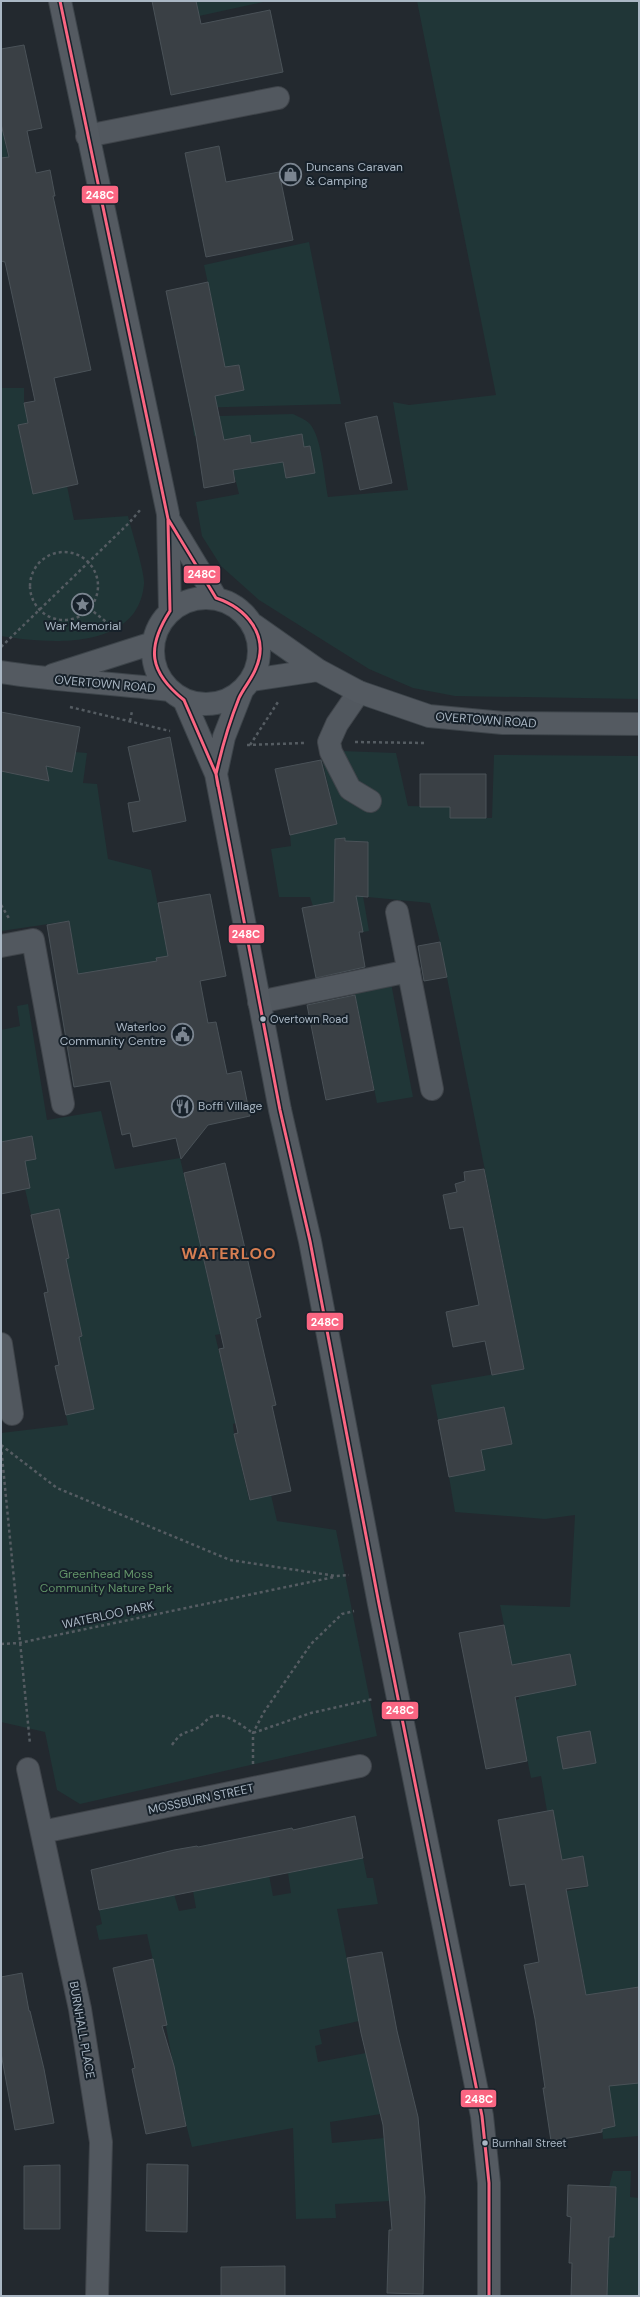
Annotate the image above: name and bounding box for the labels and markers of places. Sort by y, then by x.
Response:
place label: Duncans Caravan & Camping [306,159,403,189]
shop icon: Duncans Caravan & Camping [277,161,303,187]
place icon: War Memorial [70,592,96,618]
place label: War Memorial [45,618,121,634]
place label: Overtown Road [270,1012,348,1026]
marker: Overtown Road [258,1014,268,1024]
place label: Waterloo Community Centre [60,1019,166,1049]
public building icon: Waterloo Community Centre [169,1021,195,1047]
restaurant icon: Boffi Village [169,1093,195,1119]
place label: Boffi Village [198,1098,263,1114]
place label: Burnhall Street [492,2136,567,2150]
marker: Burnhall Street [480,2138,490,2148]

